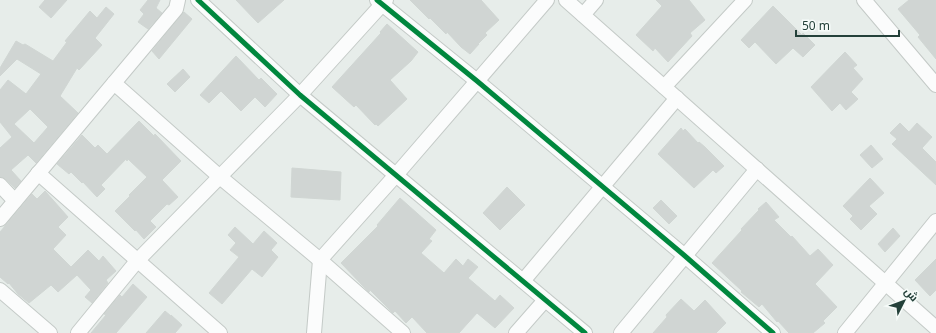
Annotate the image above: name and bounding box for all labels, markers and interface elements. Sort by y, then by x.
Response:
scale bar [796,12,899,38]
text: 50 m [802,17,830,34]
north arrow [884,281,924,321]
text: ش [902,284,922,304]

